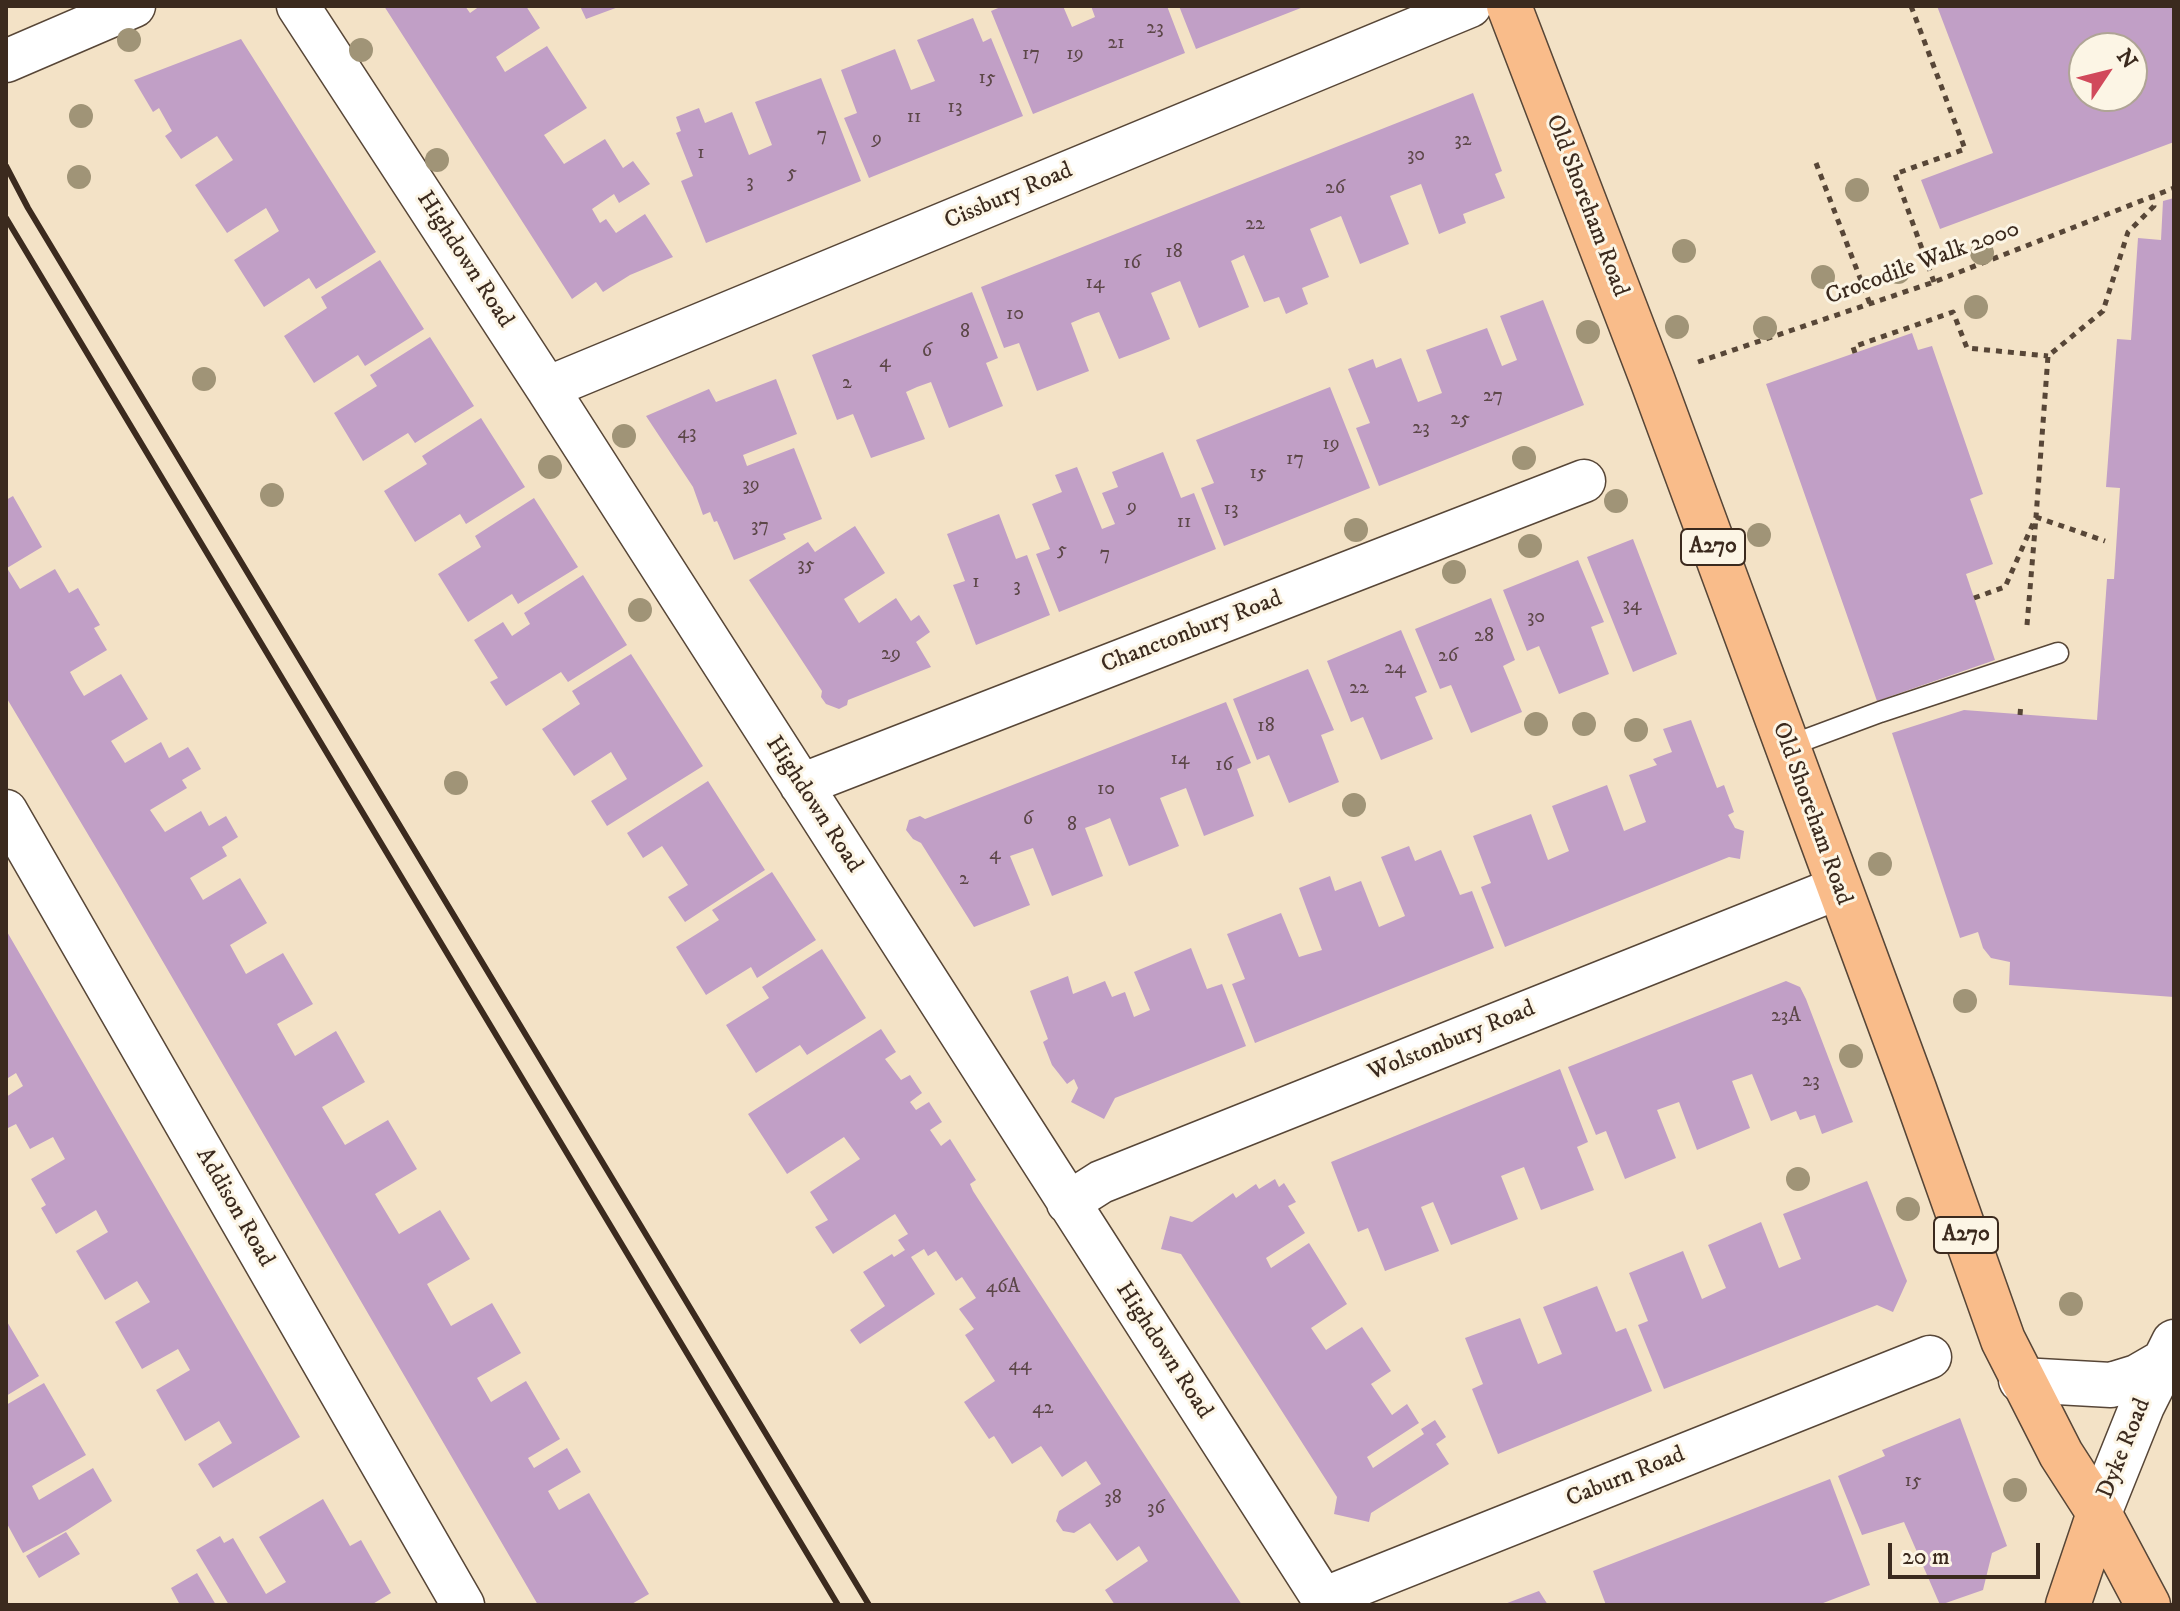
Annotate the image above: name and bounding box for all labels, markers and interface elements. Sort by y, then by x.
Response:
house number: 23 [1146,17,1164,41]
house number: 21 [1107,32,1125,56]
north arrow [2068,32,2148,112]
house number: 17 [1022,43,1040,67]
house number: 19 [1066,43,1084,67]
text: N [2110,44,2143,74]
house number: 15 [978,67,996,91]
house number: 13 [948,96,962,120]
house number: 11 [907,106,921,130]
street label: Old Shoreham Road [1538,111,1634,301]
house number: 7 [817,124,827,148]
house number: 9 [872,128,882,152]
house number: 32 [1454,129,1472,153]
house number: 1 [697,142,705,166]
house number: 30 [1407,144,1425,168]
street label: Cissbury Road [941,157,1077,237]
house number: 5 [787,162,797,186]
house number: 3 [746,171,754,195]
house number: 26 [1325,177,1345,201]
street label: Highdown Road [409,186,519,334]
house number: 22 [1245,213,1265,237]
street label: Crocodile Walk 2000 [1822,216,2024,312]
house number: 18 [1165,241,1183,265]
house number: 16 [1123,252,1141,276]
house number: 14 [1086,272,1104,296]
house number: 10 [1006,303,1024,327]
house number: 8 [960,321,970,345]
house number: 6 [922,340,932,364]
house number: 4 [879,351,891,375]
house number: 2 [842,372,852,396]
house number: 27 [1483,385,1503,409]
house number: 25 [1450,408,1470,432]
house number: 23 [1412,417,1430,441]
house number: 43 [678,422,696,446]
house number: 19 [1322,433,1340,457]
house number: 17 [1286,448,1304,472]
house number: 15 [1249,462,1267,486]
house number: 39 [742,474,760,498]
house number: 9 [1127,496,1137,520]
house number: 13 [1224,498,1238,522]
house number: 11 [1177,511,1191,535]
house number: 37 [751,515,769,539]
road number: A270 [1681,529,1745,565]
house number: 5 [1057,539,1067,563]
house number: 7 [1100,543,1110,567]
house number: 35 [797,554,815,578]
house number: 1 [972,571,980,595]
house number: 3 [1013,575,1021,599]
street label: Chanctonbury Road [1097,585,1287,681]
house number: 34 [1623,594,1641,618]
house number: 30 [1527,606,1545,630]
house number: 28 [1474,625,1494,649]
house number: 29 [881,643,901,667]
house number: 26 [1438,645,1458,669]
house number: 24 [1384,657,1406,681]
house number: 22 [1349,677,1369,701]
house number: 18 [1257,715,1275,739]
street label: Old Shoreham Road [1765,719,1857,909]
street label: Highdown Road [758,731,868,879]
house number: 14 [1171,748,1189,772]
house number: 16 [1215,754,1233,778]
house number: 10 [1097,778,1115,802]
house number: 6 [1023,808,1033,832]
house number: 8 [1067,814,1077,838]
house number: 4 [989,843,1001,867]
house number: 2 [959,868,969,892]
street label: Wolstonbury Road [1364,995,1540,1089]
house number: 23A [1771,1005,1801,1029]
house number: 23 [1802,1070,1820,1094]
street label: Addison Road [188,1143,280,1273]
road number: A270 [1934,1217,1998,1253]
house number: 46A [986,1276,1020,1300]
street label: Highdown Road [1108,1277,1218,1425]
house number: 44 [1008,1354,1032,1378]
street label: Dyke Road [2092,1395,2158,1503]
house number: 42 [1032,1397,1054,1421]
street label: Caburn Road [1563,1441,1689,1515]
house number: 15 [1904,1470,1922,1494]
house number: 38 [1104,1487,1122,1511]
house number: 36 [1147,1497,1165,1521]
scale bar [1892,1527,2044,1577]
text: 20 m [1902,1542,1950,1572]

